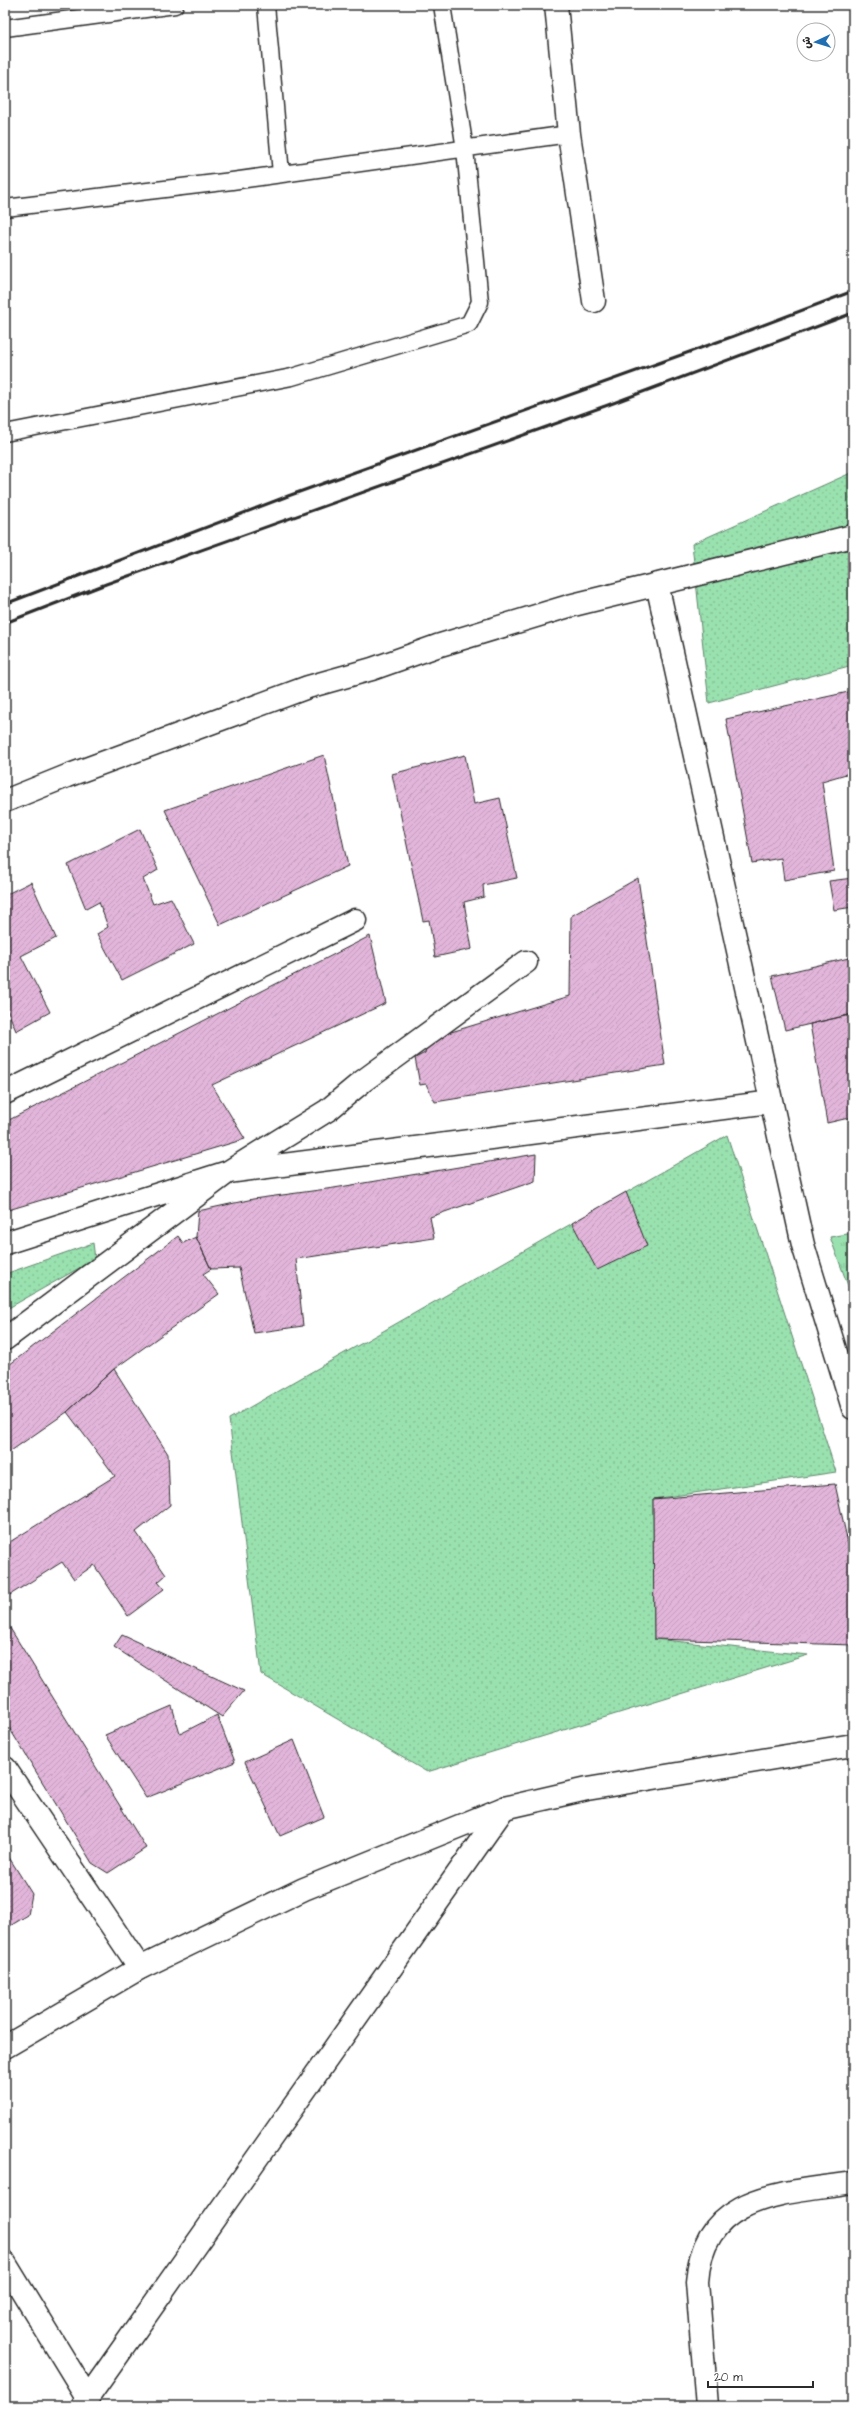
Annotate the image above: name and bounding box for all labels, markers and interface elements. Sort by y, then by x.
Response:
north arrow [796,22,836,62]
text: ش [799,36,814,49]
scale bar [708,2363,813,2389]
text: 20 m [714,2369,743,2386]

